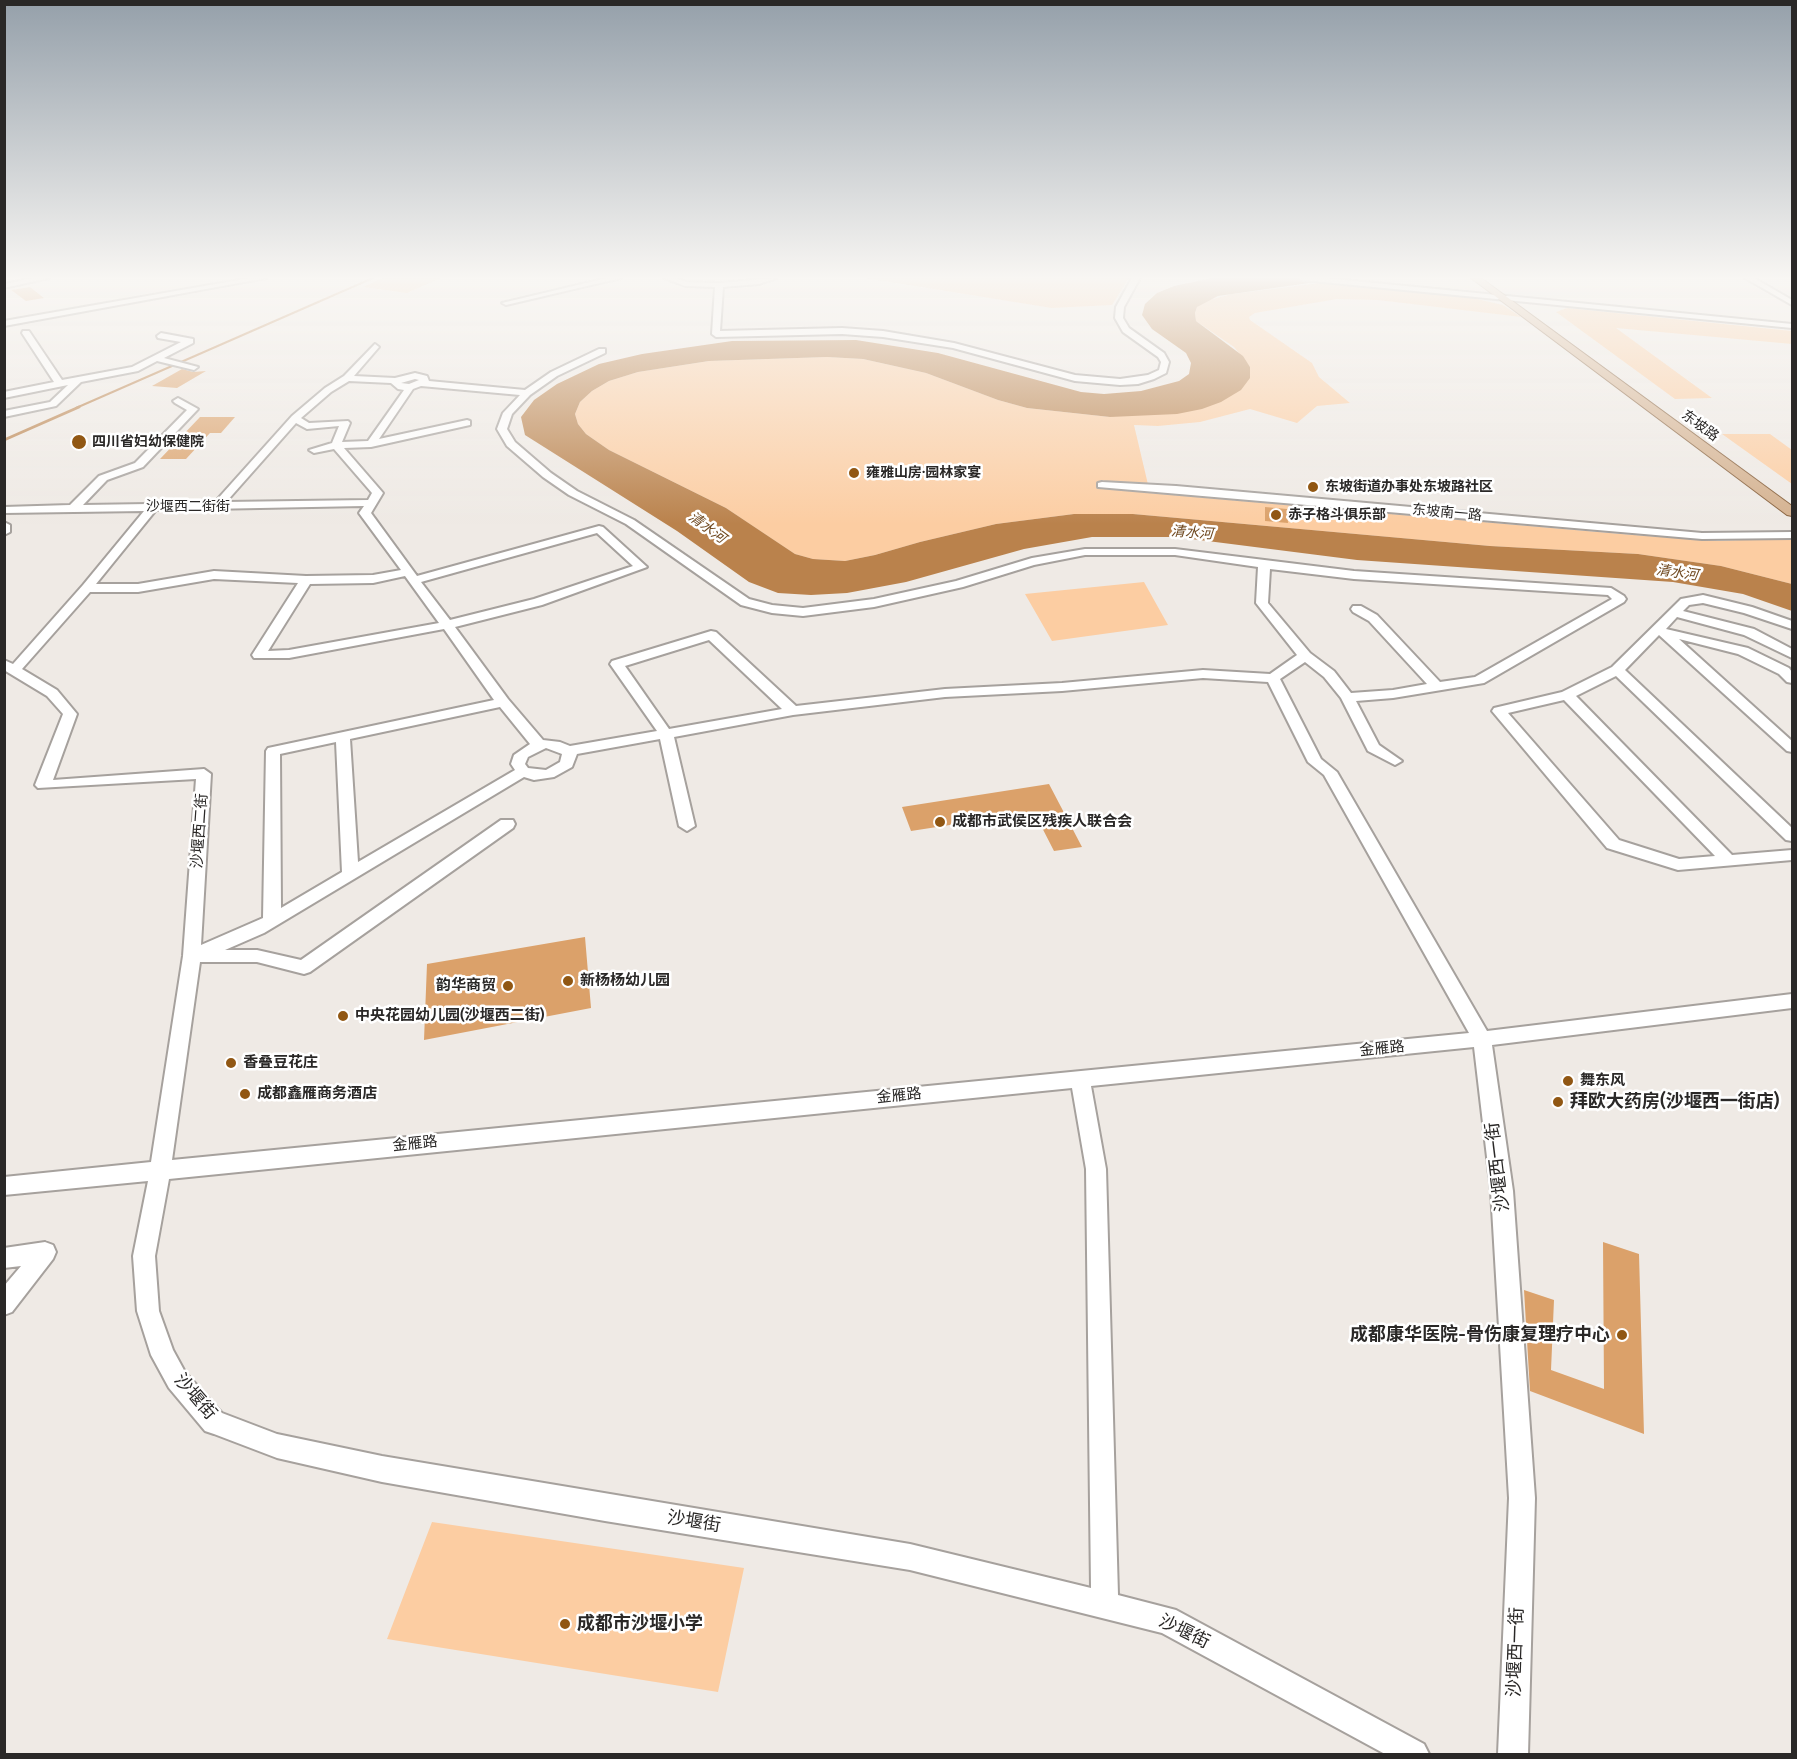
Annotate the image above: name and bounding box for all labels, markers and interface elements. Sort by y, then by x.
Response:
street label: 东坡路 [1678,407,1722,445]
marker: 四川省妇幼保健院 [70,433,88,451]
place label: 四川省妇幼保健院 [92,434,204,450]
place label: 雍雅山房·园林家宴 [866,465,981,481]
marker: 雍雅山房·园林家宴 [847,466,861,480]
place label: 东坡街道办事处东坡路社区 [1325,479,1493,495]
marker: 东坡街道办事处东坡路社区 [1306,480,1320,494]
street label: 沙堰西二街街 [146,499,230,515]
street label: 东坡南一路 [1411,502,1483,524]
place label: 赤子格斗俱乐部 [1288,507,1386,523]
marker: 赤子格斗俱乐部 [1269,508,1283,522]
water label: 清水河 [685,509,729,547]
water label: 清水河 [1170,523,1214,543]
water label: 清水河 [1655,562,1699,584]
street label: 沙堰西二街 [188,793,212,869]
place label: 成都市武侯区残疾人联合会 [952,813,1132,831]
marker: 成都市武侯区残疾人联合会 [933,815,947,829]
place label: 新杨杨幼儿园 [580,972,670,990]
marker: 新杨杨幼儿园 [561,974,575,988]
place label: 韵华商贸 [436,977,496,995]
marker: 韵华商贸 [501,979,515,993]
place label: 中央花园幼儿园(沙堰西二街) [355,1007,544,1025]
marker: 中央花园幼儿园(沙堰西二街) [336,1009,350,1023]
street label: 金雁路 [1359,1038,1405,1060]
place label: 香叠豆花庄 [243,1054,318,1072]
marker: 香叠豆花庄 [224,1056,238,1070]
place label: 舞东风 [1580,1072,1625,1090]
marker: 舞东风 [1561,1074,1575,1088]
place label: 成都鑫雁商务酒店 [257,1085,377,1103]
street label: 金雁路 [876,1085,922,1107]
marker: 成都鑫雁商务酒店 [238,1087,252,1101]
place label: 拜欧大药房(沙堰西一街店) [1570,1091,1779,1113]
marker: 拜欧大药房(沙堰西一街店) [1551,1095,1565,1109]
street label: 沙堰西一街 [1482,1121,1514,1213]
street label: 金雁路 [392,1133,438,1155]
place label: 成都康华医院-骨伤康复理疗中心 [1350,1324,1610,1346]
marker: 成都康华医院-骨伤康复理疗中心 [1615,1328,1629,1342]
street label: 沙堰街 [169,1370,221,1424]
street label: 沙堰街 [666,1507,722,1537]
street label: 沙堰西一街 [1504,1607,1528,1697]
street label: 沙堰街 [1155,1610,1213,1654]
place label: 成都市沙堰小学 [577,1613,703,1635]
marker: 成都市沙堰小学 [558,1617,572,1631]

